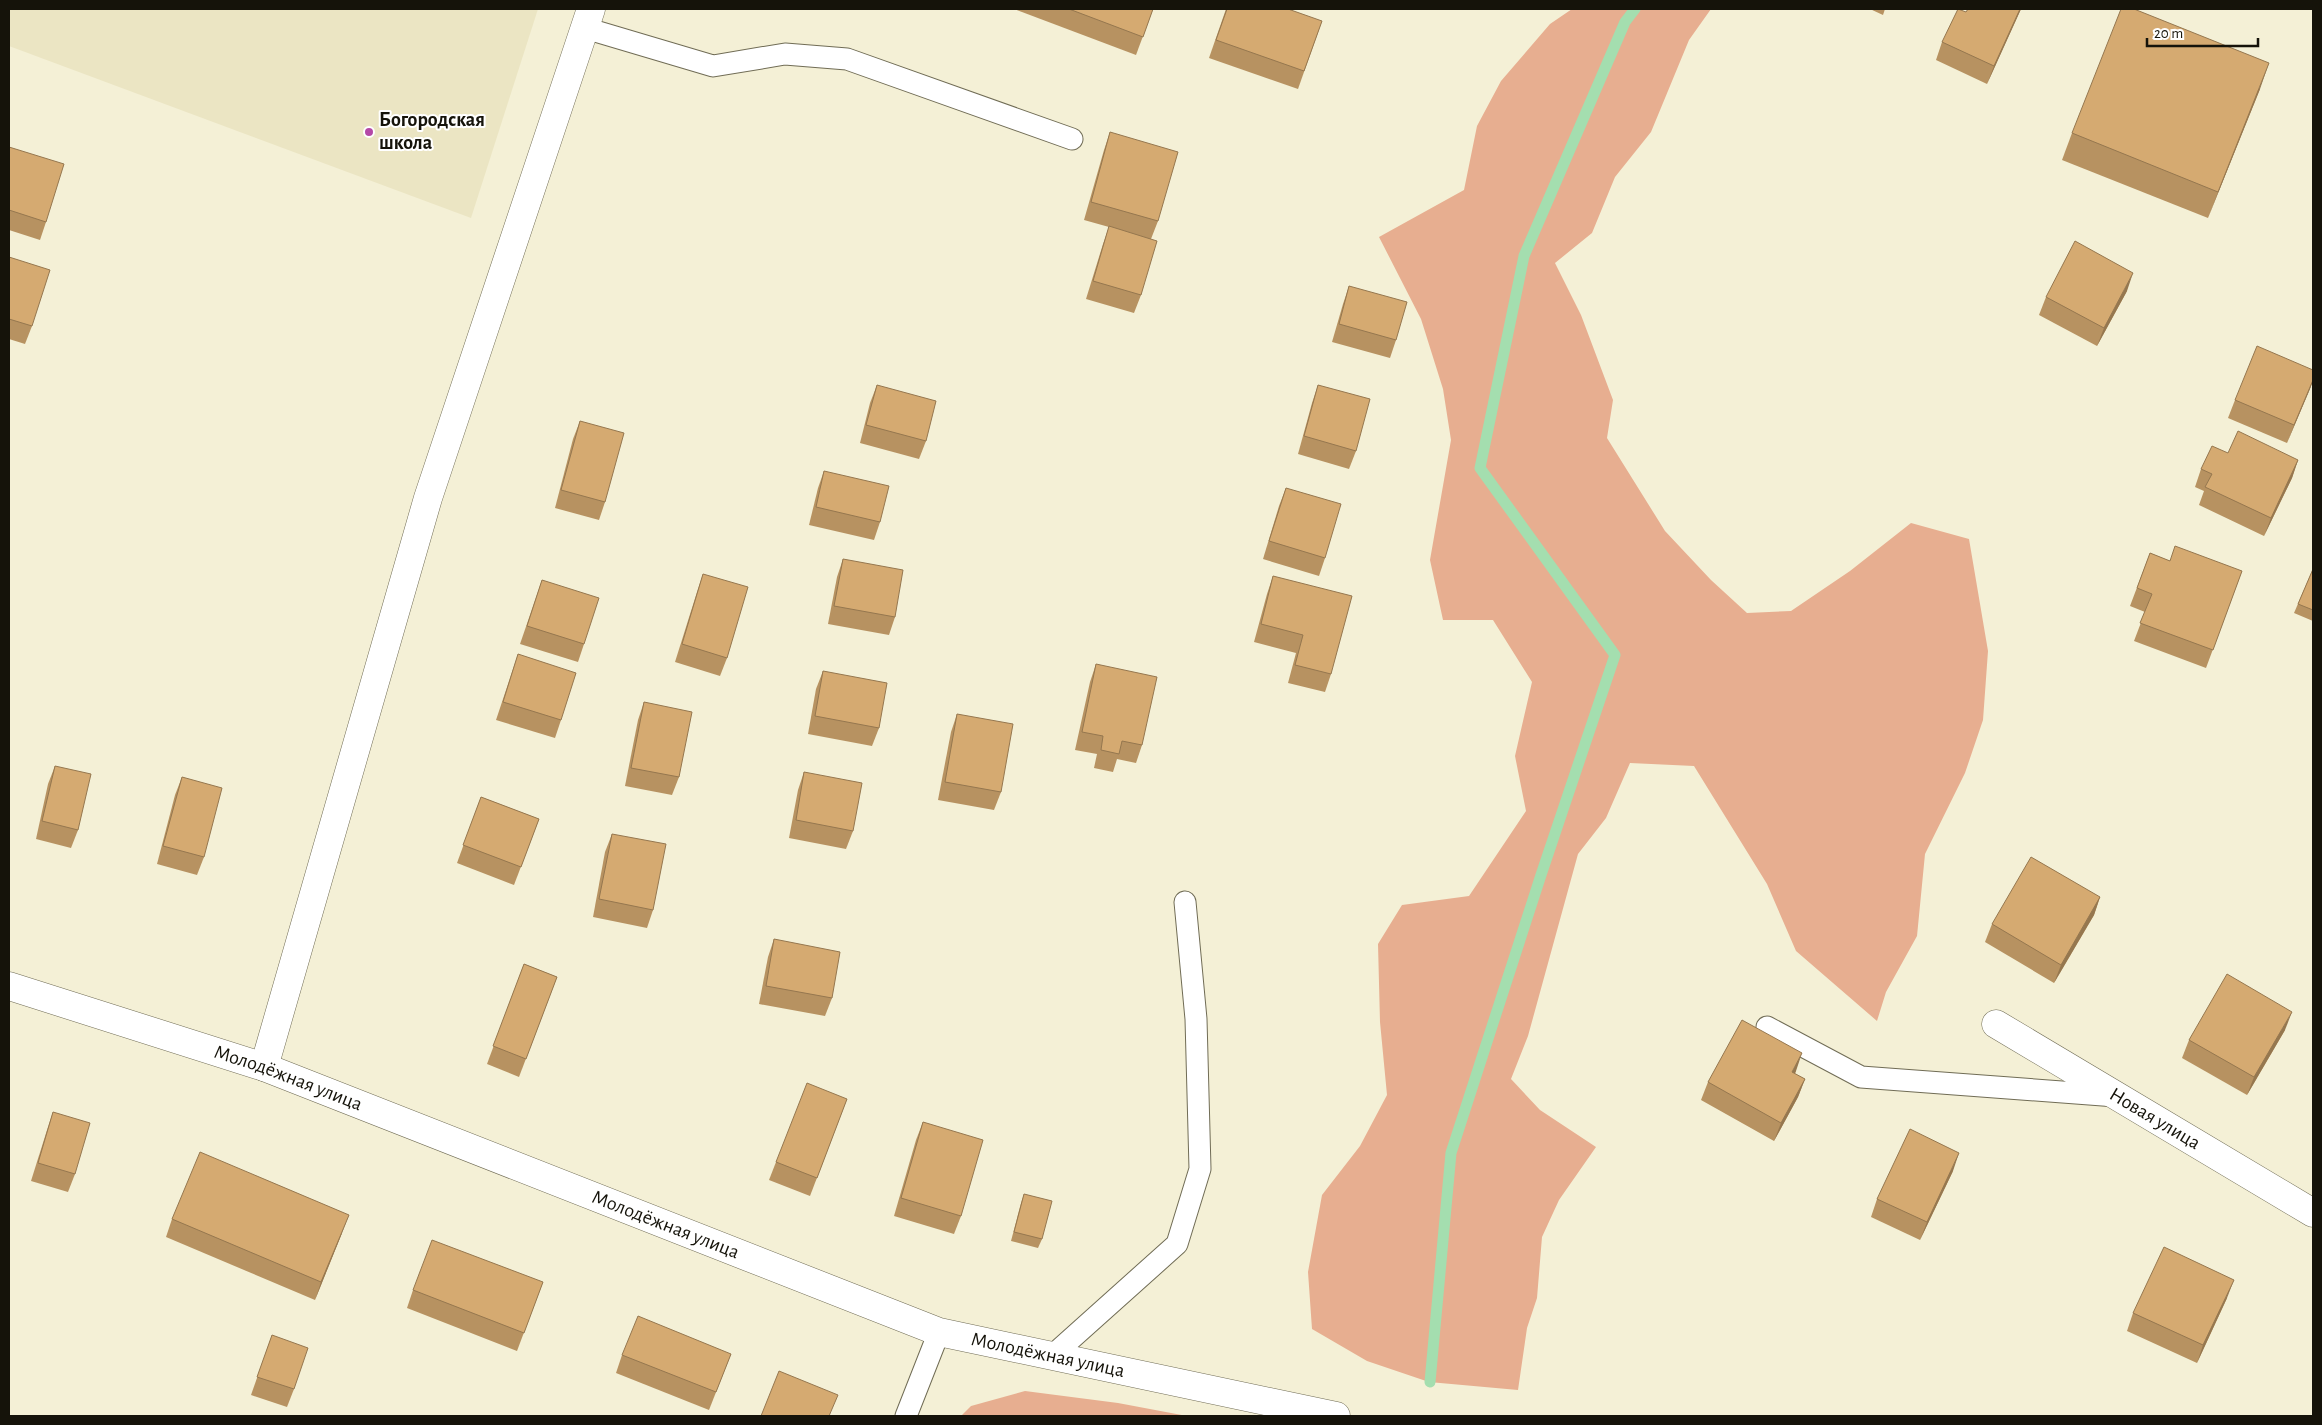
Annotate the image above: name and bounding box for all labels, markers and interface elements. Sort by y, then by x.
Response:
scale bar [2147,15,2258,47]
text: 20 m [2154,26,2183,41]
place label: Богородская школа [379,110,485,153]
marker: Богородская школа [363,126,375,138]
street label: Молодёжная улица [212,1042,365,1115]
street label: Новая улица [2106,1084,2204,1153]
street label: Молодёжная улица [589,1187,742,1263]
street label: Молодёжная улица [969,1329,1126,1381]

